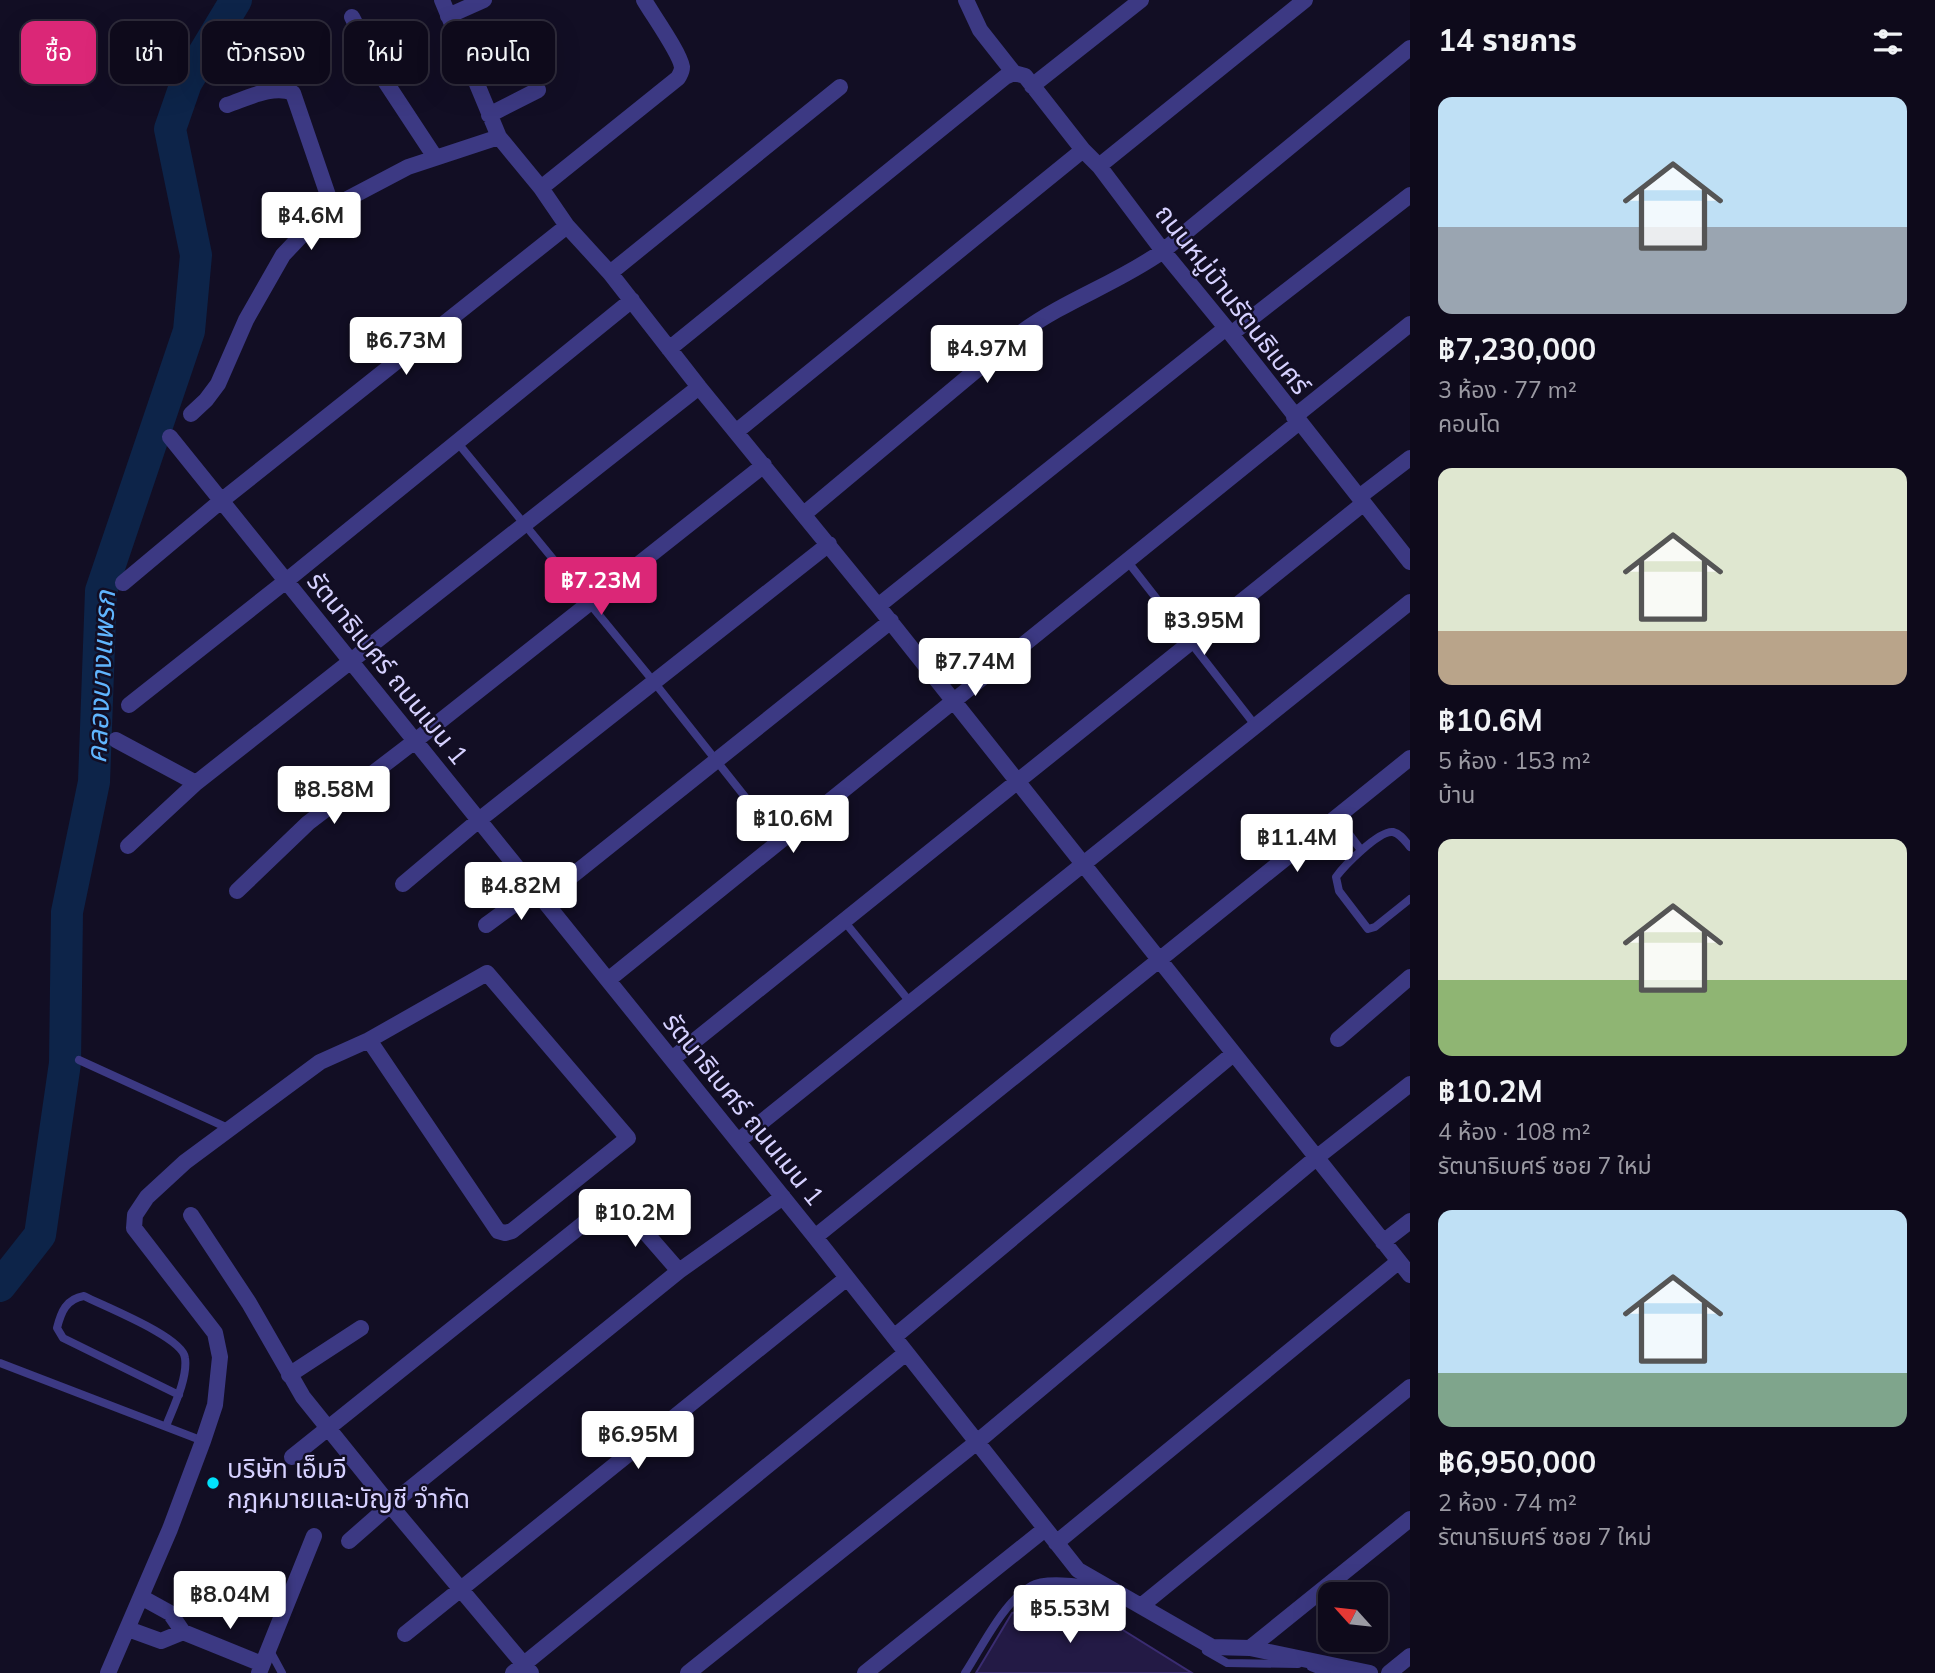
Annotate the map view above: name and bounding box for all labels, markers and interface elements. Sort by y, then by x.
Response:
chip: ซื้อ [21,21,96,84]
chip: เช่า [110,21,188,84]
chip: ตัวกรอง [202,21,330,84]
chip: ใหม่ [344,21,428,84]
chip: คอนโด [442,21,555,84]
text: 14 รายการ [1438,21,1577,59]
icon: filters [1869,23,1907,61]
icon: home [1610,143,1736,269]
pin: ฿4.6M [262,192,360,252]
street label: ถนนหมู่บ้านรัตนธิเบศร์ [1148,197,1318,402]
text: ฿4.6M [278,200,344,229]
pin: ฿6.73M [349,318,463,377]
text: ฿6.73M [366,325,446,354]
pin: ฿4.97M [930,326,1044,385]
text: ฿7,230,000 [1438,330,1596,368]
text: ฿4.97M [947,333,1027,362]
text: 3 ห้อง · 77 m² [1438,375,1577,404]
text: คอนโด [1438,409,1500,438]
icon: home [1610,514,1736,640]
pin: ฿7.23M [544,558,658,617]
street label: รัตนาธิเบศร์ ถนนเมน 1 [300,565,476,771]
text: ฿7.23M [561,565,641,594]
water label: คลองบางแพรก [78,589,122,764]
pin: ฿3.95M [1147,598,1261,657]
text: ฿3.95M [1164,605,1244,634]
pin: ฿7.74M [918,638,1032,698]
text: ฿7.74M [935,646,1015,675]
text: ฿10.6M [1438,701,1543,739]
text: 5 ห้อง · 153 m² [1438,746,1591,775]
pin: ฿8.58M [277,766,391,826]
text: ฿8.58M [294,774,374,803]
text: บ้าน [1438,780,1475,809]
pin: ฿10.6M [736,796,850,855]
text: ฿10.6M [753,803,833,832]
pin: ฿11.4M [1240,814,1354,874]
text: ฿11.4M [1257,822,1337,851]
pin: ฿4.82M [464,862,578,922]
text: ฿4.82M [481,870,561,899]
icon: home [1610,885,1736,1011]
street label: รัตนาธิเบศร์ ถนนเมน 1 [656,1006,832,1212]
text: ฿10.2M [1438,1072,1543,1110]
text: 4 ห้อง · 108 m² [1438,1117,1591,1146]
text: รัตนาธิเบศร์ ซอย 7 ใหม่ [1438,1151,1652,1180]
pin: ฿10.2M [578,1190,692,1249]
text: ฿10.2M [595,1197,675,1226]
icon: home [1610,1256,1736,1382]
pin: ฿6.95M [581,1412,695,1471]
text: ฿6.95M [598,1419,678,1448]
text: ฿6,950,000 [1438,1443,1596,1481]
place label: บริษัท เอ็มจี กฎหมายและบัญชี จำกัด [227,1452,470,1515]
marker: บริษัท เอ็มจี กฎหมายและบัญชี จำกัด [205,1475,221,1491]
text: 2 ห้อง · 74 m² [1438,1488,1577,1517]
text: รัตนาธิเบศร์ ซอย 7 ใหม่ [1438,1522,1652,1551]
pin: ฿8.04M [173,1572,287,1631]
text: ฿8.04M [190,1579,270,1608]
north arrow [1318,1582,1388,1652]
map controls [1318,1582,1388,1652]
pin: ฿5.53M [1013,1586,1127,1645]
text: ฿5.53M [1030,1593,1110,1622]

